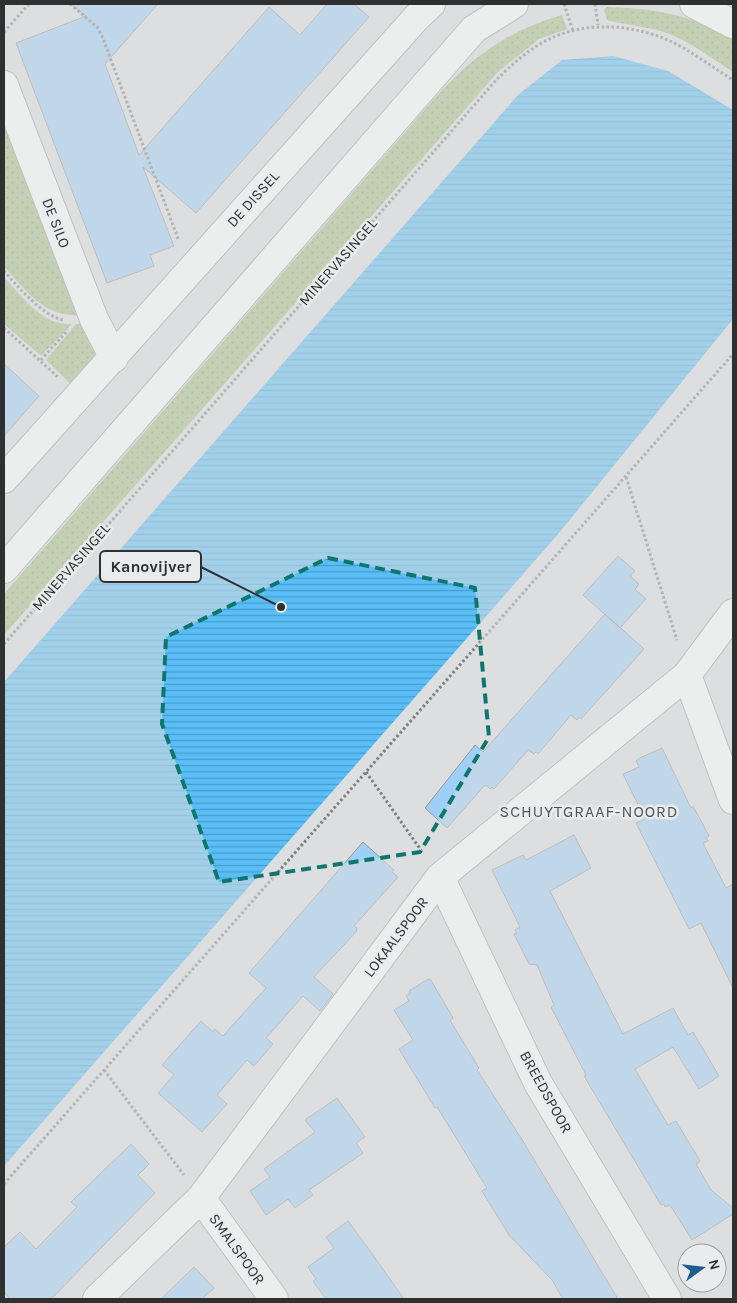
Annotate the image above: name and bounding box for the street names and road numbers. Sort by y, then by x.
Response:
street label: DE DISSEL [223,167,283,231]
street label: DE SILO [38,196,74,250]
street label: MINERVASINGEL [295,215,381,309]
street label: MINERVASINGEL [28,520,114,614]
street label: LOKAALSPOOR [360,893,432,981]
street label: BREEDSPOOR [516,1048,576,1136]
street label: SMALSPOOR [205,1210,269,1288]

